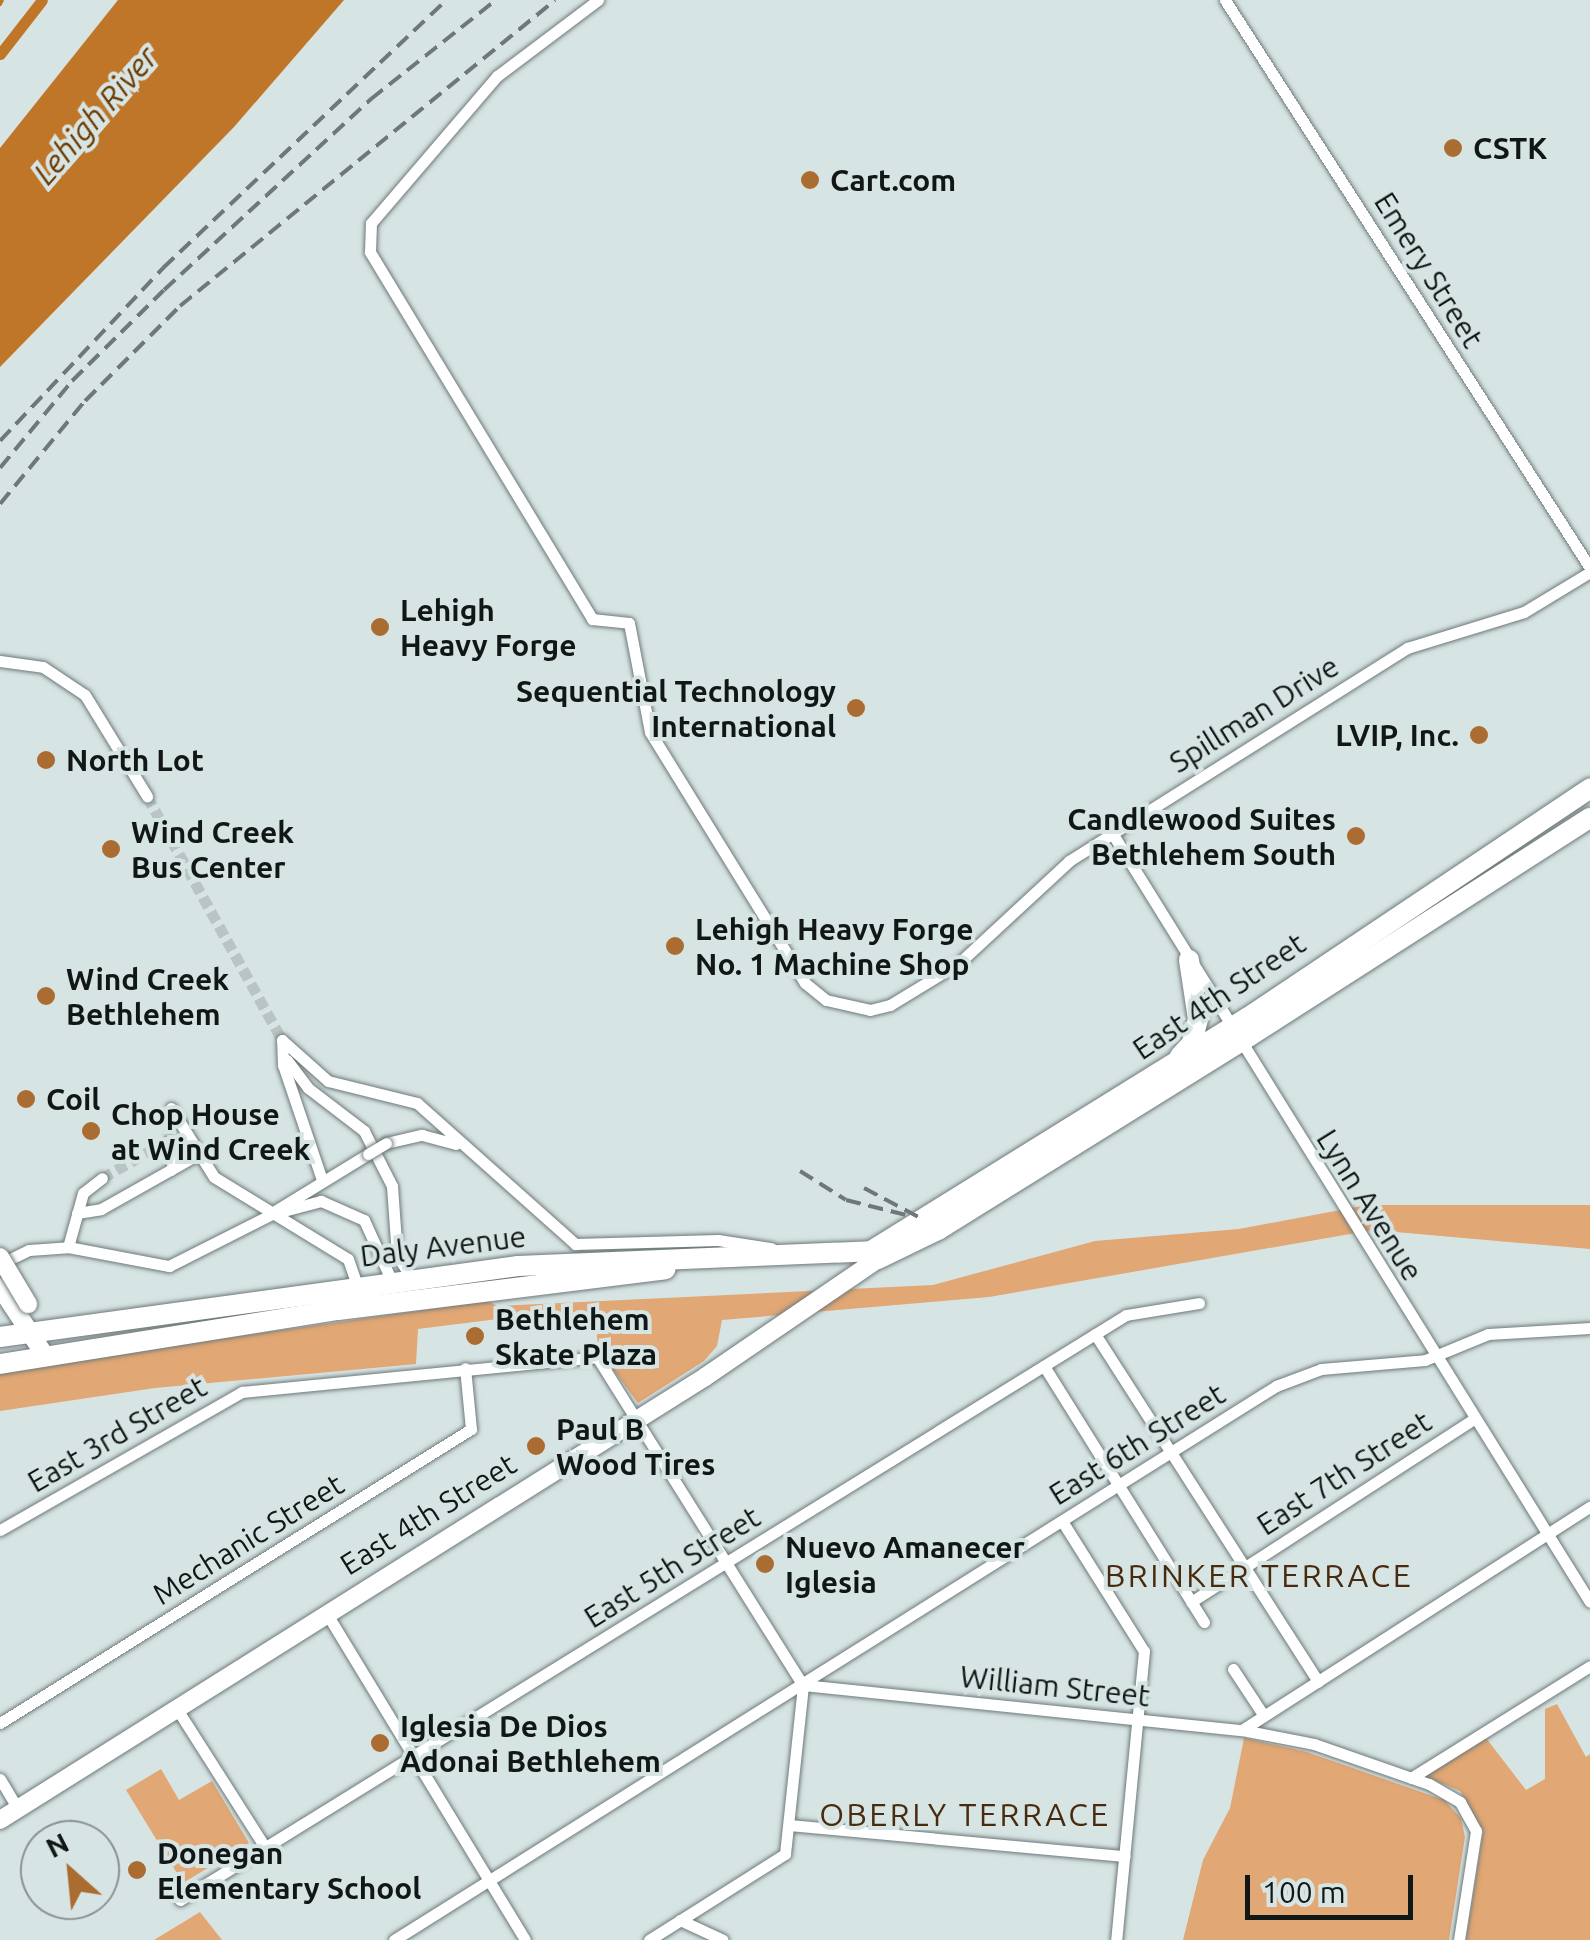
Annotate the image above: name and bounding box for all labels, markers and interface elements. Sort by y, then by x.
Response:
water label: Lehigh River [25,38,165,192]
place label: CSTK [1473,130,1547,166]
marker: CSTK [1442,137,1464,159]
place label: Cart.com [830,162,956,198]
marker: Cart.com [799,169,821,191]
street label: Emery Street [1367,186,1491,354]
place label: Lehigh Heavy Forge [400,592,576,662]
marker: Lehigh Heavy Forge [369,616,391,638]
street label: Spillman Drive [1163,648,1345,780]
place label: Sequential Technology International [516,673,836,744]
marker: Sequential Technology International [845,697,867,719]
place label: LVIP, Inc. [1335,717,1459,753]
marker: LVIP, Inc. [1468,724,1490,746]
place label: North Lot [66,742,204,778]
marker: North Lot [35,749,57,771]
place label: Candlewood Suites Bethlehem South [1067,801,1336,872]
place label: Wind Creek Bus Center [131,814,294,884]
marker: Candlewood Suites Bethlehem South [1345,825,1367,847]
marker: Wind Creek Bus Center [100,838,122,860]
place label: Lehigh Heavy Forge No. 1 Machine Shop [695,911,973,982]
street label: East 4th Street [1126,925,1312,1067]
marker: Lehigh Heavy Forge No. 1 Machine Shop [664,935,686,957]
place label: Wind Creek Bethlehem [66,961,229,1032]
marker: Wind Creek Bethlehem [35,985,57,1007]
place label: Coil [46,1081,100,1117]
marker: Coil [15,1088,37,1110]
place label: Chop House at Wind Creek [111,1096,310,1166]
marker: Chop House at Wind Creek [80,1120,102,1142]
street label: Lynn Avenue [1309,1123,1431,1287]
street label: Daly Avenue [358,1218,528,1274]
place label: Bethlehem Skate Plaza [495,1301,657,1372]
marker: Bethlehem Skate Plaza [464,1325,486,1347]
street label: East 3rd Street [21,1368,213,1500]
street label: East 6th Street [1042,1376,1232,1512]
street label: East 7th Street [1250,1403,1438,1543]
place label: Paul B Wood Tires [556,1411,715,1482]
marker: Paul B Wood Tires [525,1435,547,1457]
street label: East 4th Street [333,1446,523,1582]
street label: Mechanic Street [146,1466,350,1612]
street label: East 5th Street [577,1499,767,1635]
place label: Nuevo Amanecer Iglesia [785,1529,1025,1600]
marker: Nuevo Amanecer Iglesia [754,1553,776,1575]
district label: BRINKER TERRACE [1105,1556,1413,1594]
street label: William Street [958,1658,1152,1714]
place label: Iglesia De Dios Adonai Bethlehem [400,1708,661,1778]
marker: Iglesia De Dios Adonai Bethlehem [369,1732,391,1754]
district label: OBERLY TERRACE [819,1795,1111,1833]
north arrow [20,1820,120,1920]
text: N [41,1826,73,1863]
place label: Donegan Elementary School [157,1835,421,1906]
scale bar [1250,1855,1418,1917]
marker: Donegan Elementary School [126,1859,148,1881]
text: 100 m [1262,1875,1346,1909]

